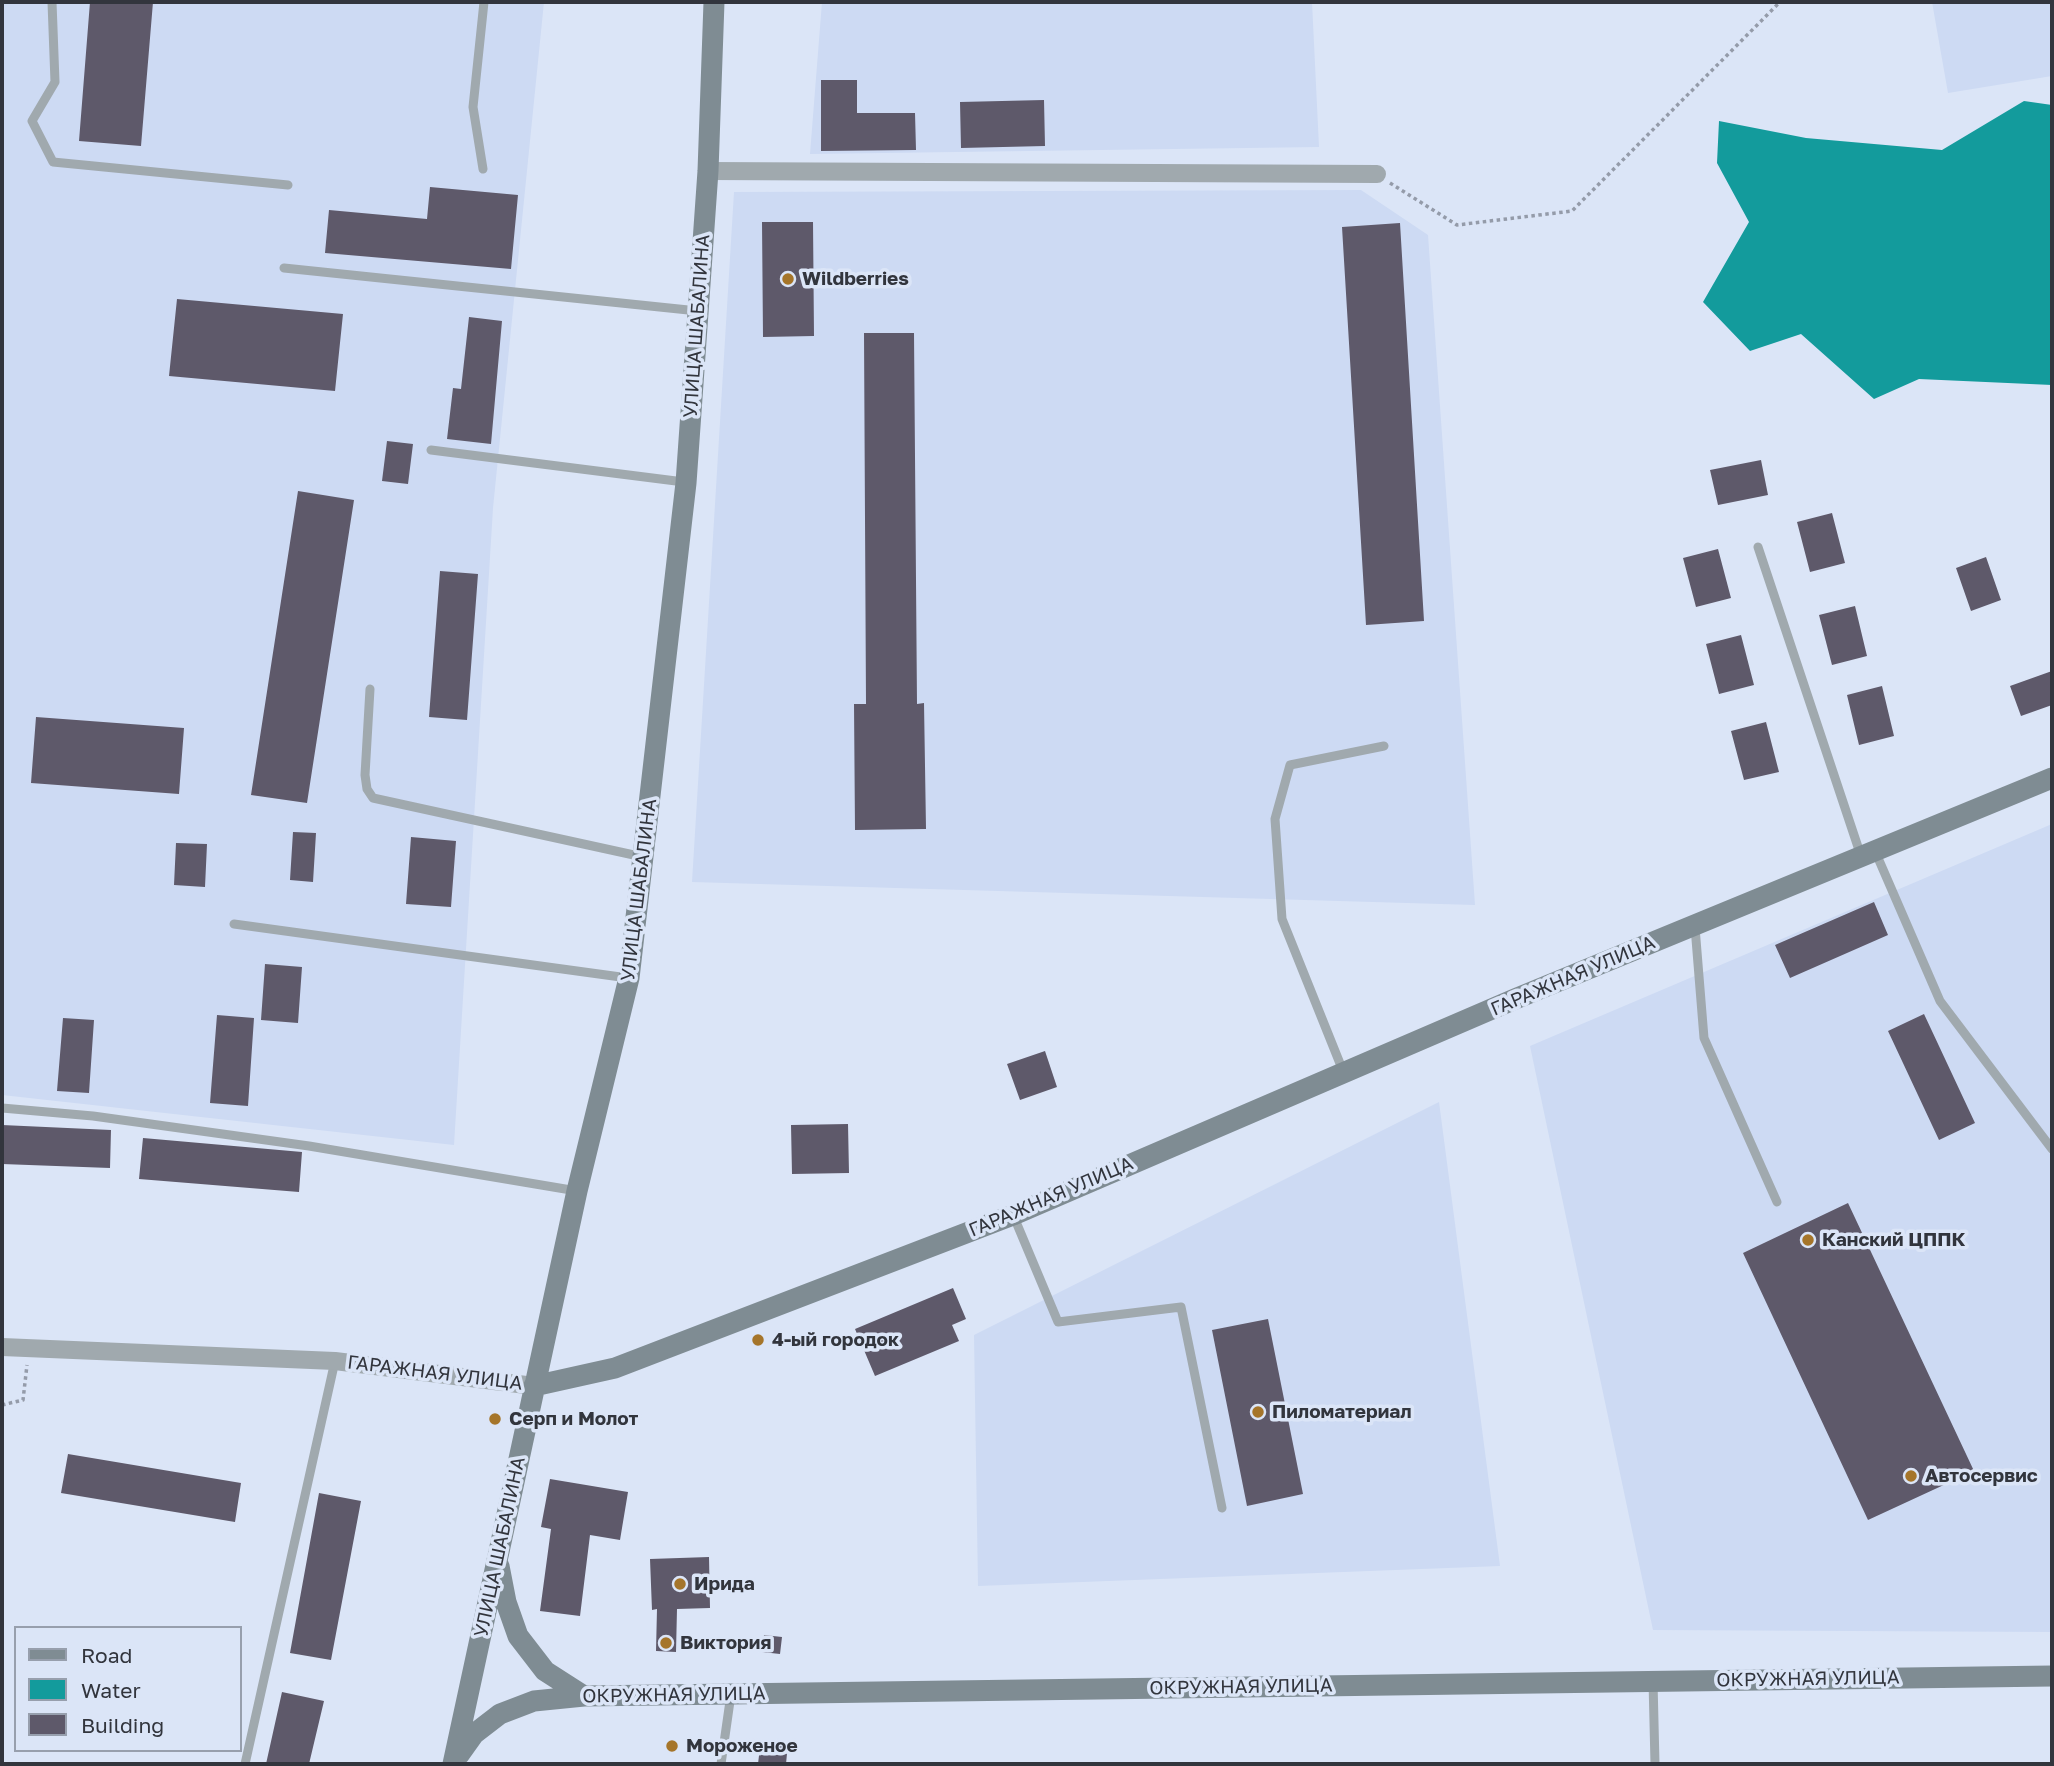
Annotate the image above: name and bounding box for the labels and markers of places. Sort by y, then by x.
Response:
place label: Wildberries [802,268,909,290]
marker: Wildberries [780,271,796,287]
place label: Канский ЦППК [1822,1229,1965,1251]
marker: Канский ЦППК [1800,1232,1816,1248]
place label: 4-ый городок [772,1329,899,1351]
marker: 4-ый городок [750,1332,766,1348]
place label: Пиломатериал [1272,1401,1412,1423]
marker: Пиломатериал [1250,1404,1266,1420]
place label: Серп и Молот [509,1408,638,1430]
marker: Серп и Молот [487,1411,503,1427]
place label: Автосервис [1925,1465,2038,1487]
marker: Автосервис [1903,1468,1919,1484]
place label: Ирида [694,1573,755,1595]
marker: Ирида [672,1576,688,1592]
place label: Виктория [680,1632,771,1654]
marker: Виктория [658,1635,674,1651]
place label: Мороженое [686,1735,798,1757]
marker: Мороженое [664,1738,680,1754]

